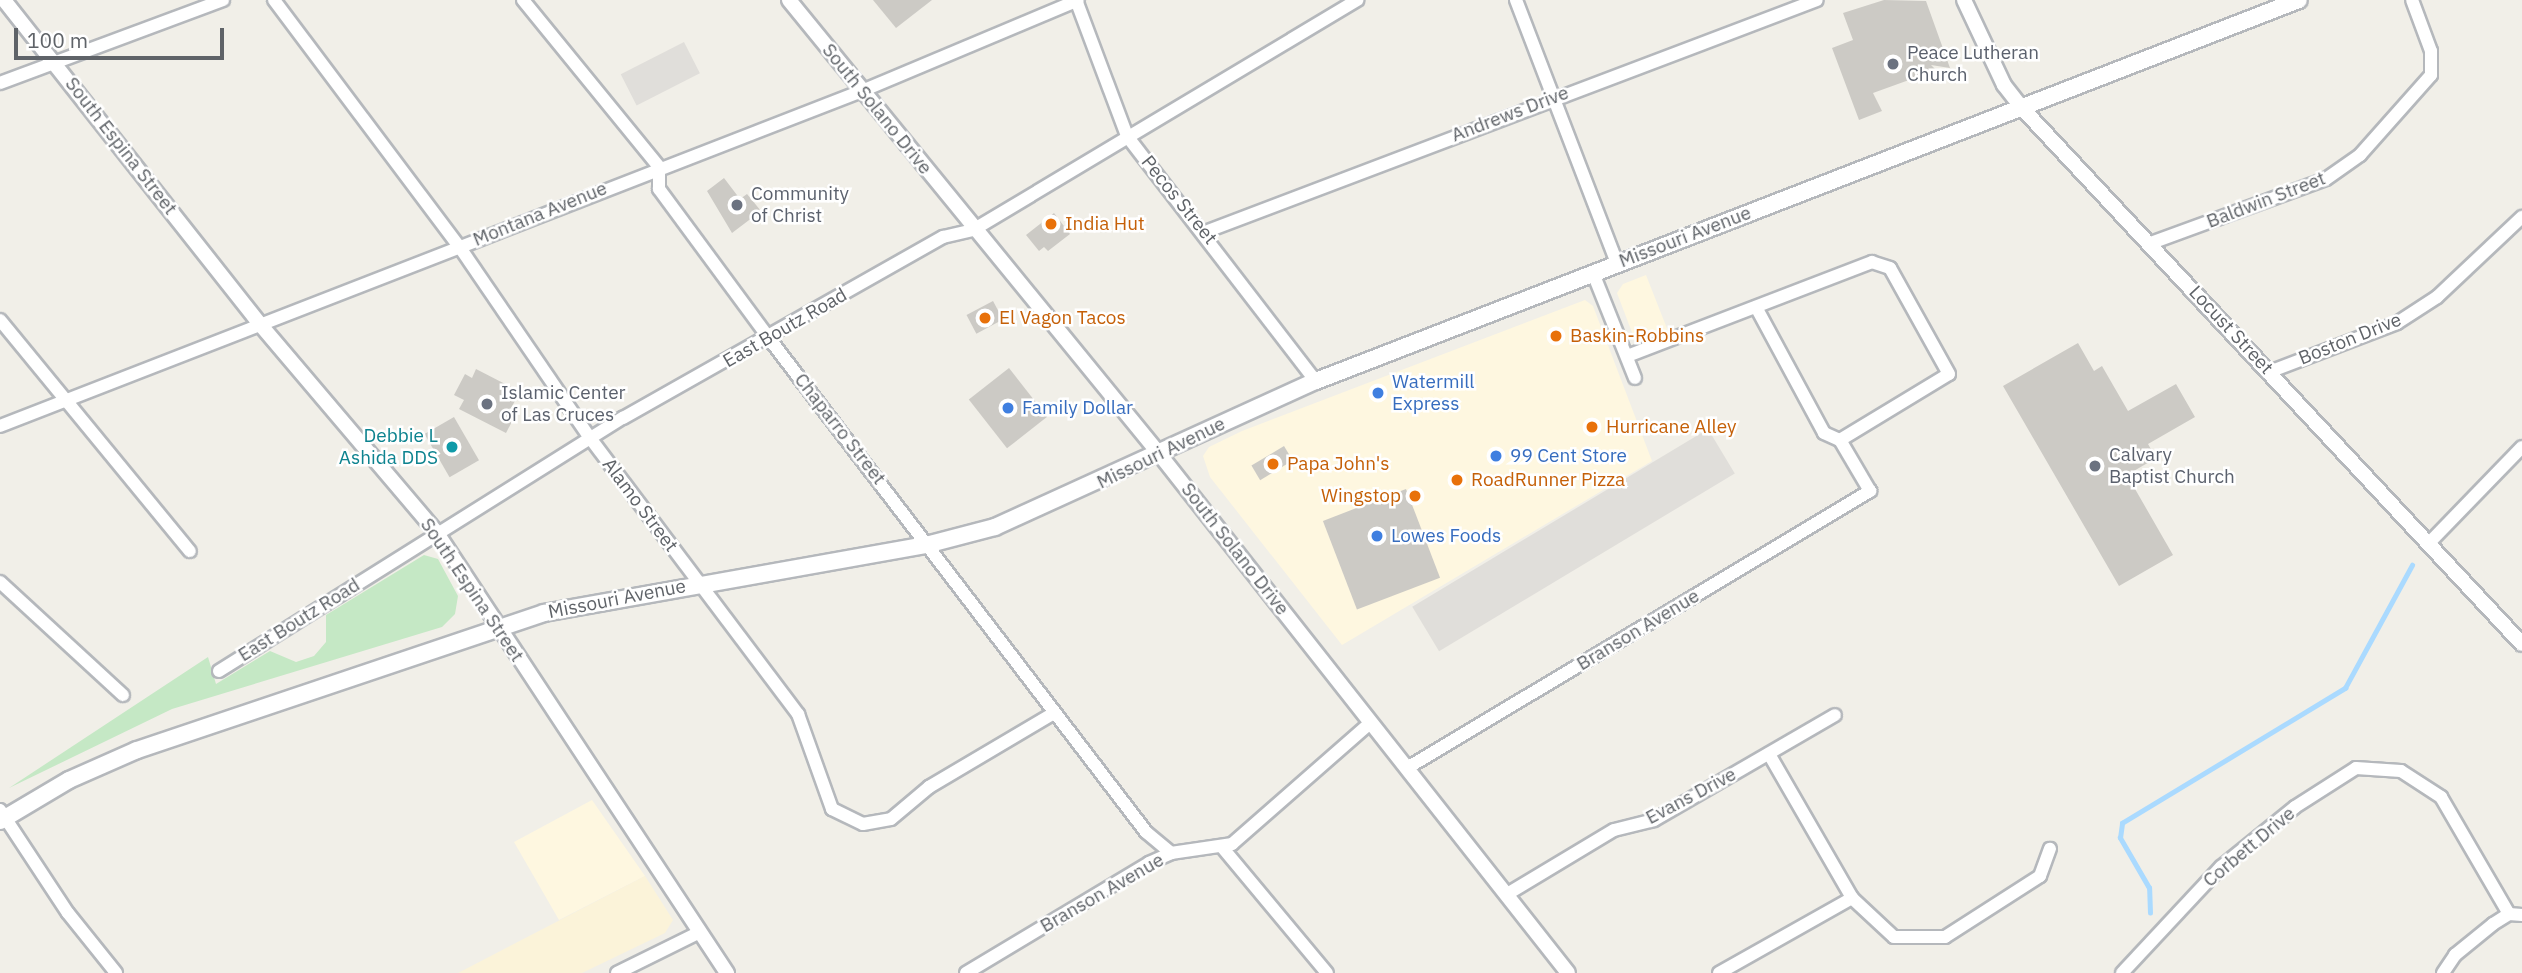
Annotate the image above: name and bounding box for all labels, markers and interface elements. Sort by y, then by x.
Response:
scale bar [18,14,228,58]
text: 100 m [27,26,88,54]
street label: South Solano Drive [817,39,937,179]
place label: Peace Lutheran Church [1907,42,2039,86]
marker: Peace Lutheran Church [1885,56,1901,72]
street label: South Espina Street [60,73,182,219]
street label: Andrews Drive [1448,81,1572,147]
street label: Pecos Street [1136,151,1222,249]
street label: Baldwin Street [2203,167,2329,233]
street label: Montana Avenue [470,177,610,251]
place label: Community of Christ [751,183,849,227]
marker: Community of Christ [729,197,745,213]
street label: Missouri Avenue [1616,201,1754,273]
place label: India Hut [1065,213,1145,235]
marker: India Hut [1043,216,1059,232]
street label: Locust Street [2184,281,2278,379]
street label: East Boutz Road [719,283,851,373]
place label: El Vagon Tacos [999,307,1126,329]
street label: Boston Drive [2295,308,2405,370]
marker: El Vagon Tacos [977,310,993,326]
place label: Baskin-Robbins [1570,325,1704,347]
marker: Baskin-Robbins [1548,328,1564,344]
street label: Chaparro Street [789,369,891,489]
place label: Watermill Express [1392,371,1474,415]
place label: Islamic Center of Las Cruces [501,382,626,426]
marker: Watermill Express [1370,385,1386,401]
marker: Islamic Center of Las Cruces [479,396,495,412]
place label: Family Dollar [1022,397,1133,419]
marker: Family Dollar [1000,400,1016,416]
street label: Missouri Avenue [1093,412,1229,494]
place label: Hurricane Alley [1606,416,1737,438]
marker: Hurricane Alley [1584,419,1600,435]
place label: Debbie L Ashida DDS [339,425,438,469]
marker: Debbie L Ashida DDS [444,439,460,455]
place label: Calvary Baptist Church [2109,444,2235,488]
place label: 99 Cent Store [1510,445,1627,467]
marker: 99 Cent Store [1488,448,1504,464]
place label: Papa John's [1287,453,1390,475]
street label: Alamo Street [597,454,683,556]
marker: Papa John's [1265,456,1281,472]
marker: Calvary Baptist Church [2087,458,2103,474]
place label: RoadRunner Pizza [1471,469,1625,491]
marker: RoadRunner Pizza [1449,472,1465,488]
street label: South Solano Drive [1176,478,1294,620]
place label: Wingstop [1321,485,1401,507]
marker: Wingstop [1407,488,1423,504]
street label: South Espina Street [416,514,528,666]
place label: Lowes Foods [1391,525,1501,547]
marker: Lowes Foods [1369,528,1385,544]
street label: East Boutz Road [234,574,364,666]
street label: Missouri Avenue [546,574,688,624]
street label: Branson Avenue [1573,584,1703,676]
street label: Evans Drive [1642,763,1740,829]
street label: Corbett Drive [2199,802,2299,892]
street label: Branson Avenue [1036,848,1168,938]

